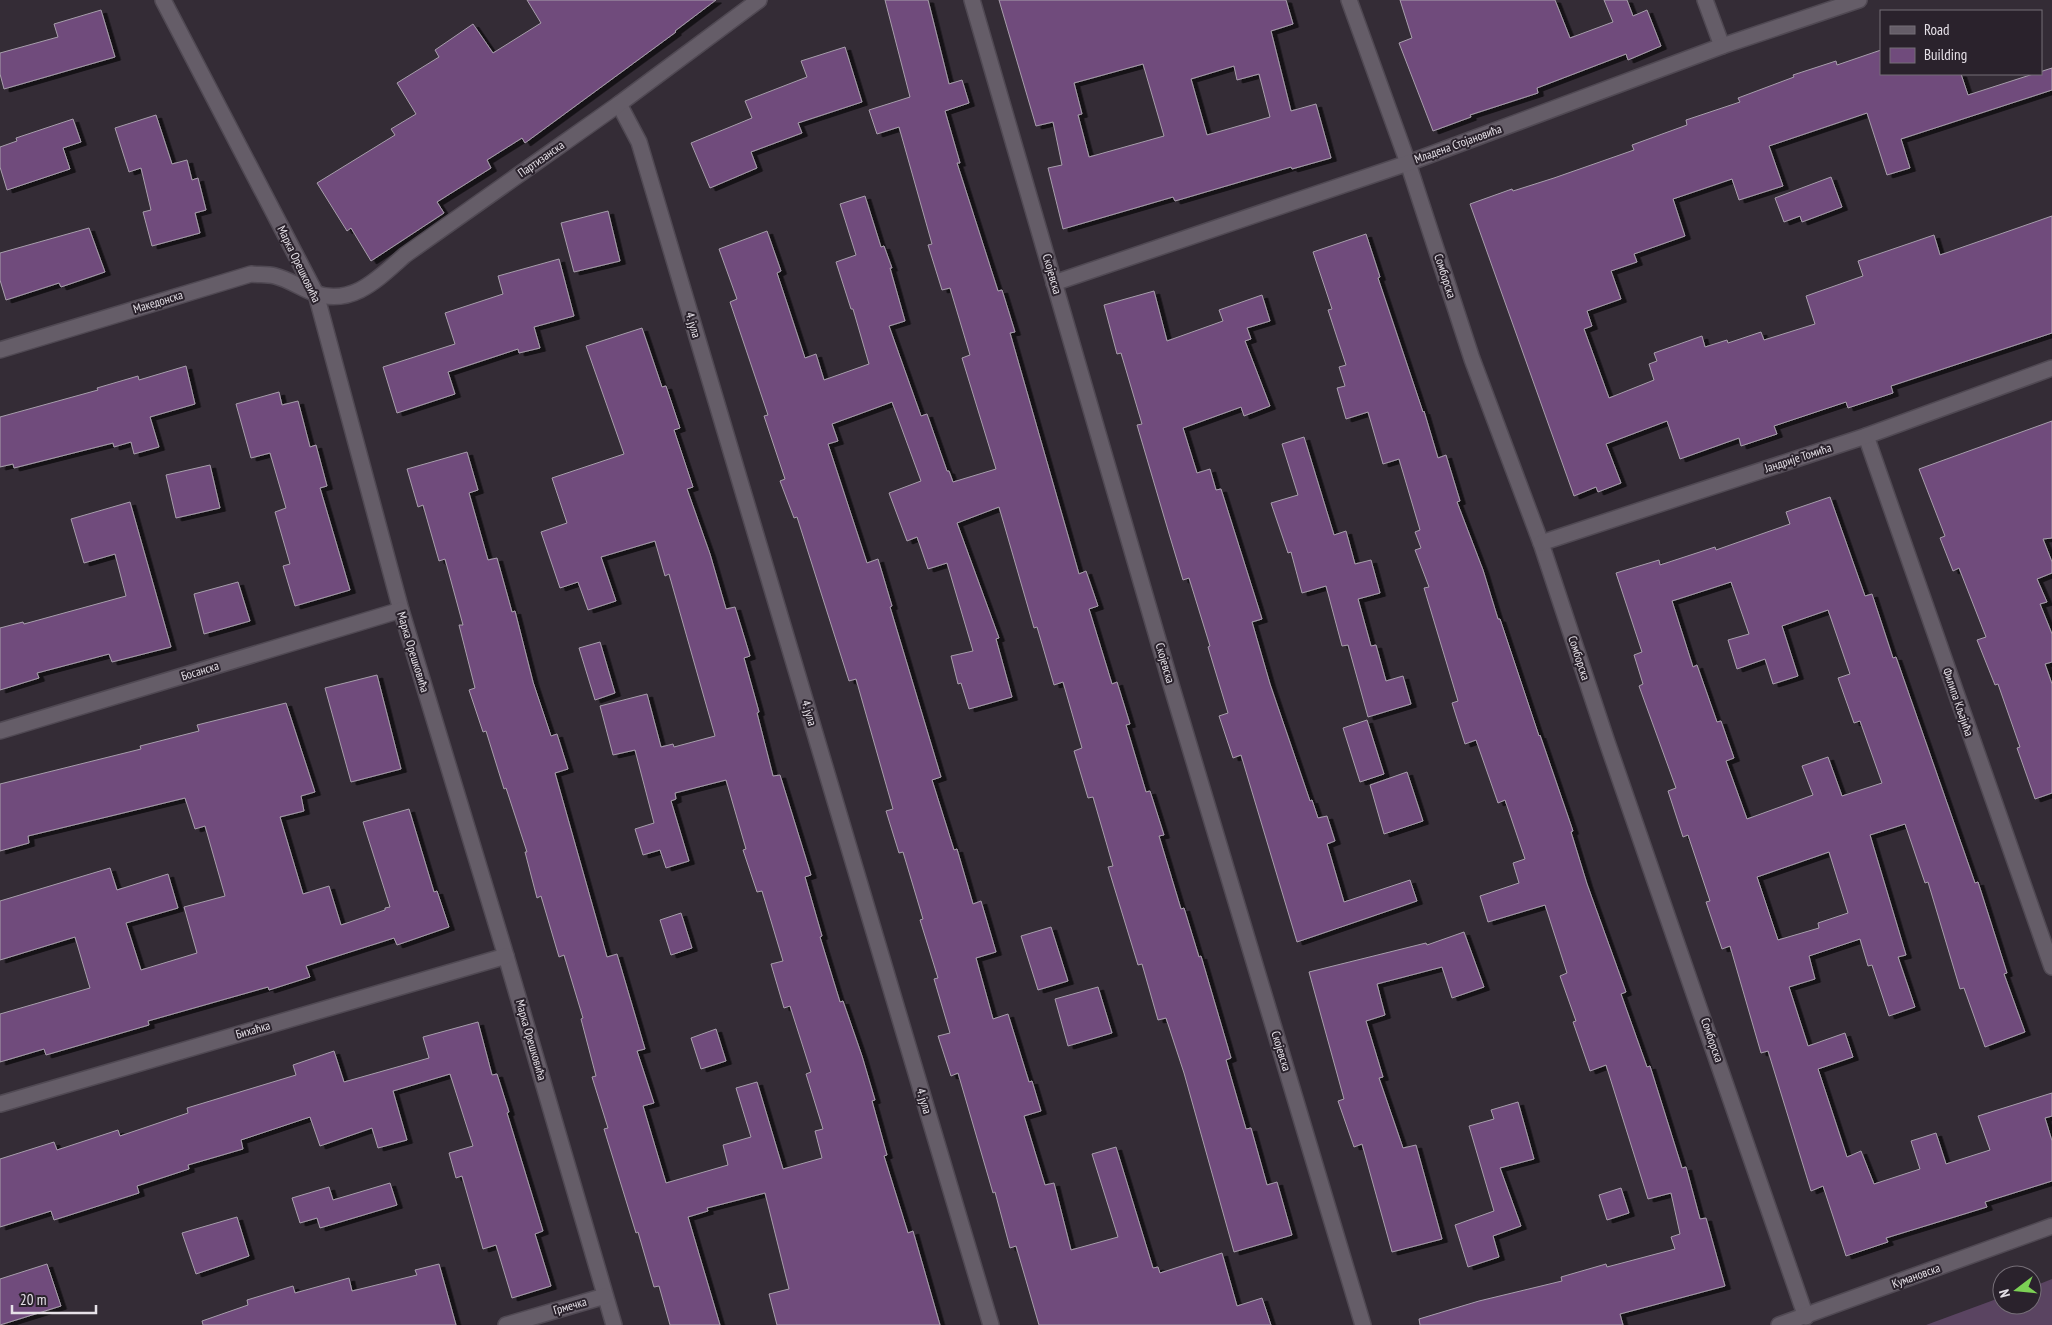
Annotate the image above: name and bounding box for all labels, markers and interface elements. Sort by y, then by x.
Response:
legend [1880,10,2042,75]
text: Road [1924,20,1950,39]
text: Building [1924,45,1967,64]
street label: Младена Стојановића [1412,121,1504,166]
street label: Партизанска [515,137,567,180]
street label: Марка Орешковића [274,223,325,305]
street label: Скојевска [1040,252,1065,296]
street label: Сомборска [1431,252,1460,300]
street label: Македонска [131,287,185,316]
street label: 4. јула [683,310,704,340]
street label: Јандрије Томића [1762,440,1833,476]
street label: Марка Орешковића [394,610,433,694]
street label: Сомборска [1565,634,1594,682]
street label: Скојевска [1153,641,1178,685]
street label: Босанска [179,658,221,683]
street label: Филипа Кљајића [1940,666,1977,738]
street label: 4. јула [799,698,820,728]
street label: Марка Орешковића [513,998,550,1082]
street label: Сомборска [1698,1016,1727,1064]
street label: Бихаћка [234,1017,272,1042]
street label: Скојевска [1268,1029,1295,1073]
street label: 4. јула [914,1086,935,1116]
street label: Кумановска [1890,1260,1942,1291]
north arrow [1992,1265,2042,1315]
scale bar [12,1282,96,1314]
text: N [1995,1287,2014,1300]
text: 20 m [20,1290,46,1309]
street label: Грмечка [552,1294,588,1317]

